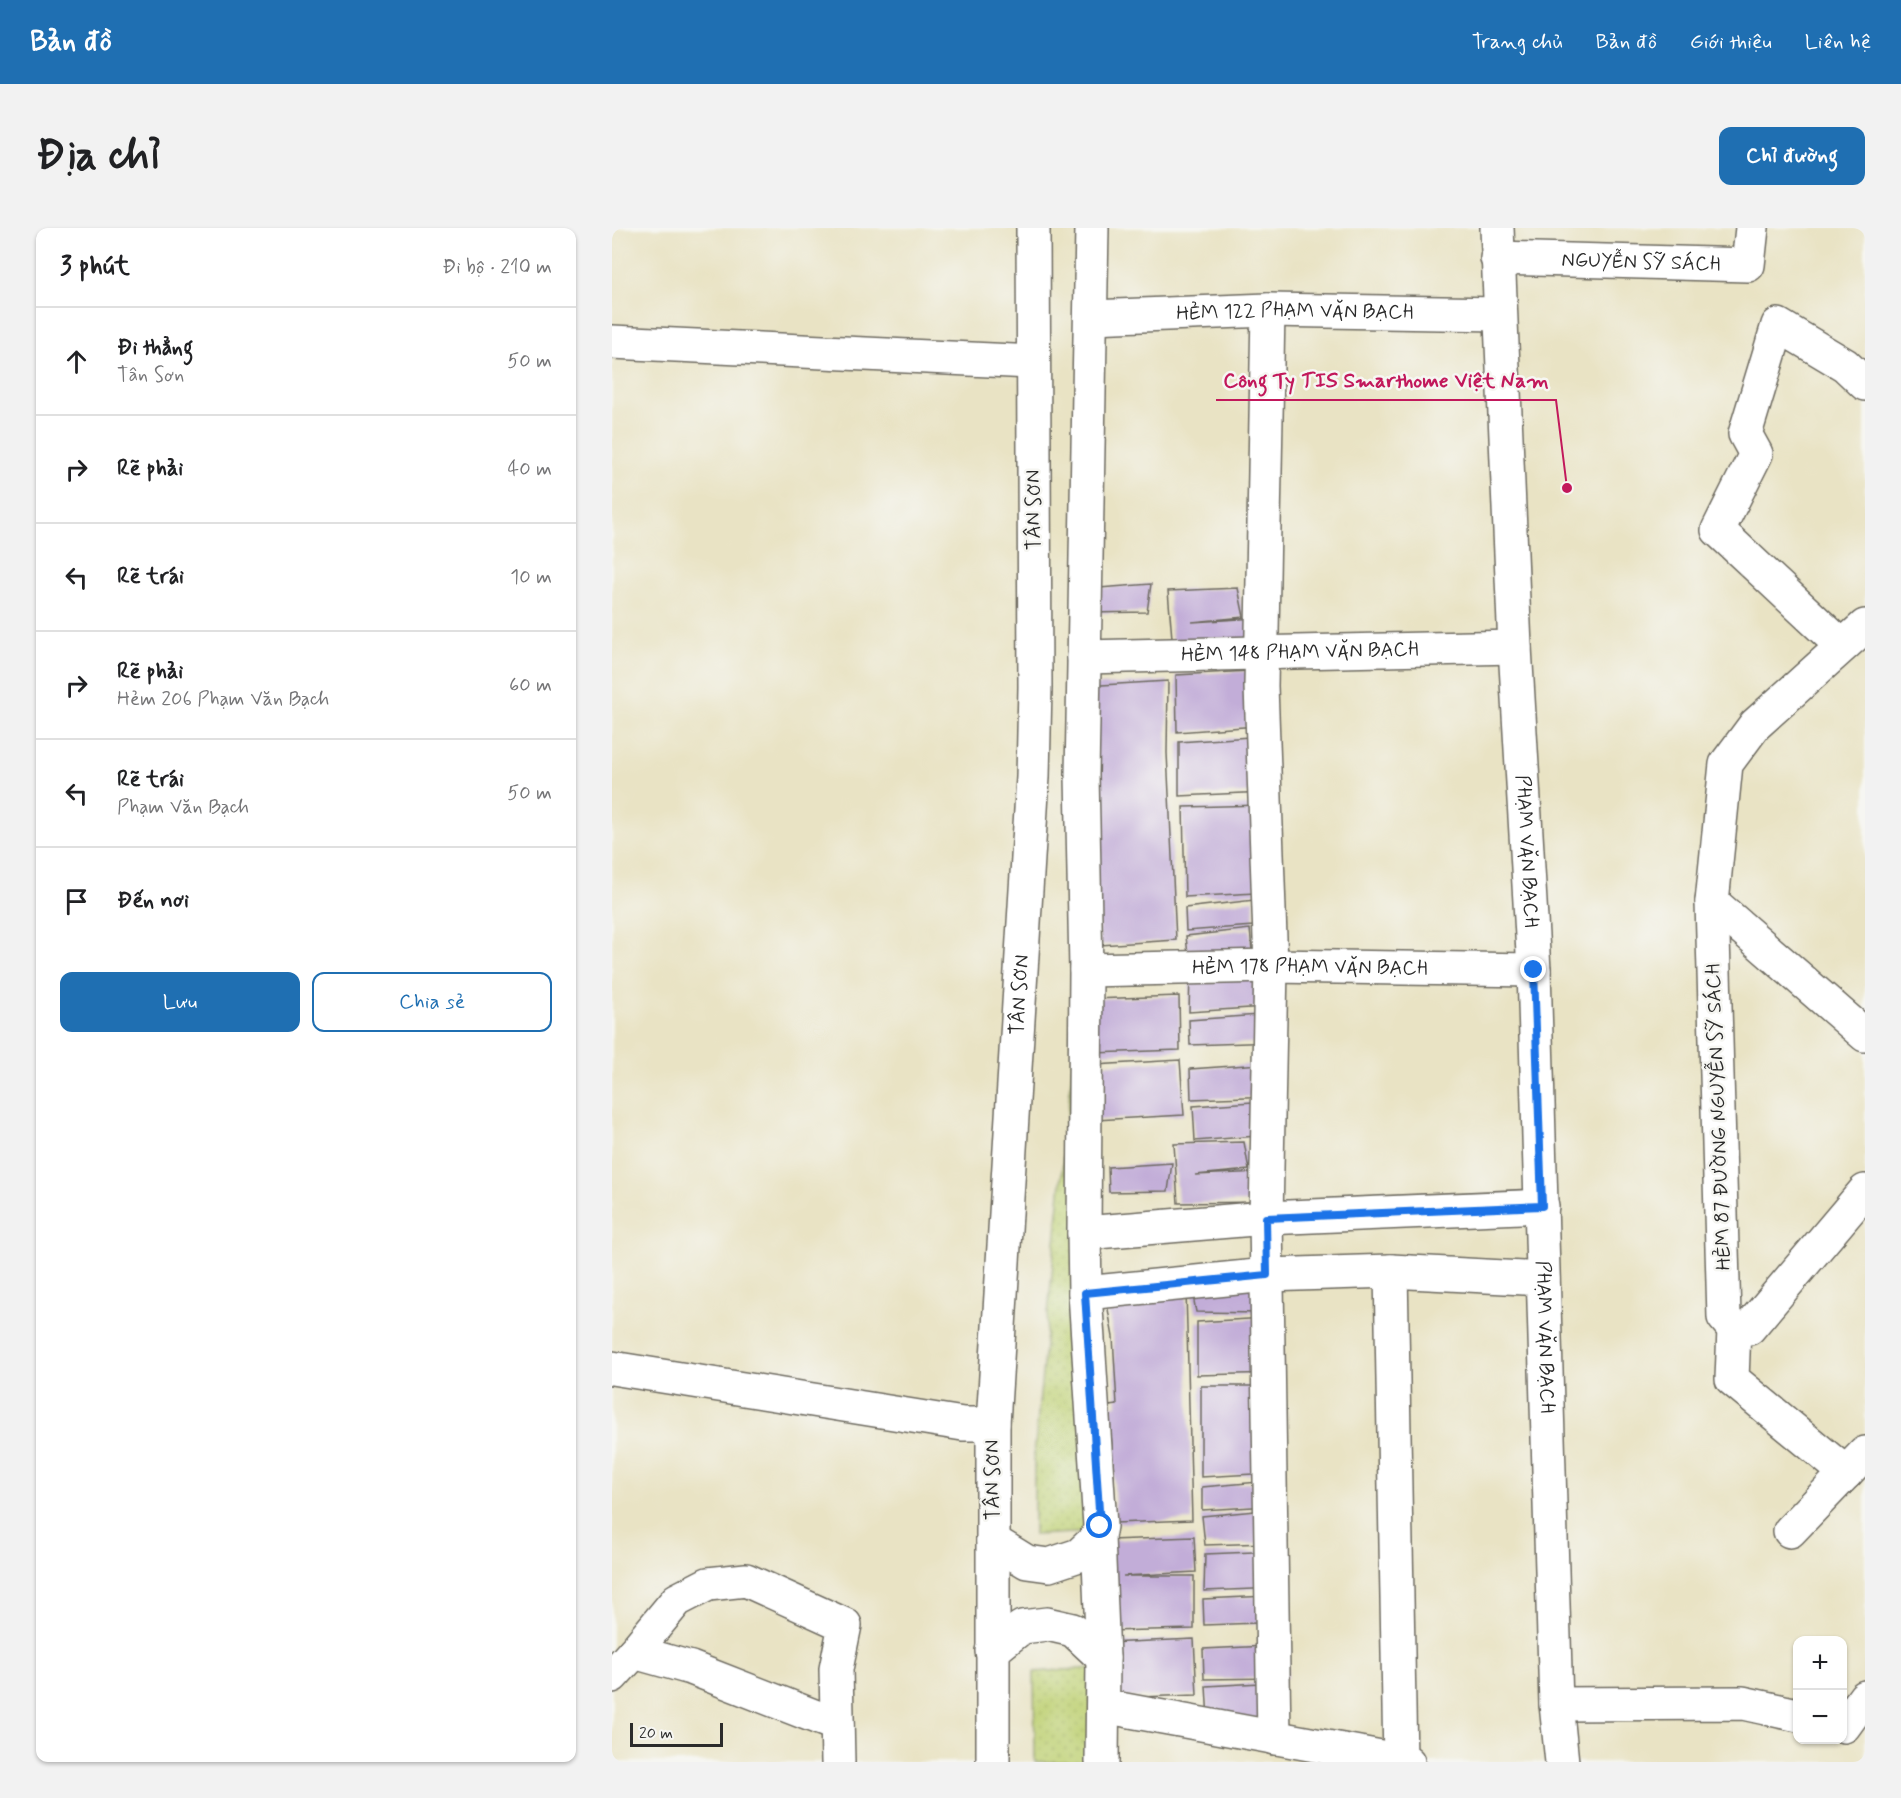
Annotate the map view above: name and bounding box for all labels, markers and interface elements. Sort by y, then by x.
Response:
text: Bản đồ [30,24,112,61]
text: Trang chủ [1472,28,1563,56]
text: Bản đồ [1596,28,1657,56]
text: Giới thiệu [1690,28,1772,56]
text: Liên hệ [1805,28,1871,56]
button: Chỉ đường [1719,127,1865,185]
text: Địa chỉ [36,129,161,184]
street label: NGUYỄN SỸ SÁCH [1561,246,1721,278]
text: 3 phút [60,250,130,284]
text: Đi bộ · 210 m [442,254,552,281]
street label: HẺM 122 PHẠM VĂN BẠCH [1176,296,1414,327]
text: Đi thẳng [117,334,193,362]
icon: ahead [60,345,93,378]
text: 50 m [507,348,552,375]
callout: Công Ty TIS Smarthome Việt Nam [1216,361,1556,400]
text: Tân Sơn [117,362,184,389]
text: Công Ty TIS Smarthome Việt Nam [1223,367,1549,397]
icon: right [60,453,93,486]
text: Rẽ phải [117,455,183,483]
text: 40 m [508,456,552,483]
street label: TÂN SƠN [1021,470,1048,550]
icon: left [60,561,93,594]
text: Rẽ trái [117,563,184,591]
text: 10 m [510,564,552,591]
street label: HẺM 148 PHẠM VĂN BẠCH [1181,636,1419,668]
text: Rẽ phải [117,658,183,686]
icon: right [60,669,93,702]
text: 60 m [509,672,552,699]
text: Hẻm 206 Phạm Văn Bạch [117,686,329,713]
text: Rẽ trái [117,766,184,794]
street label: PHẠM VĂN BẠCH [1509,774,1545,928]
icon: left [60,777,93,810]
text: 50 m [507,780,552,807]
text: Phạm Văn Bạch [117,794,249,821]
icon: arrive [60,885,93,918]
text: Đến nơi [117,887,189,915]
street label: HẺM 178 PHẠM VĂN BẠCH [1192,952,1428,982]
street label: TÂN SƠN [1004,954,1035,1036]
route end [1520,956,1546,982]
street label: HẺM 87 ĐƯỜNG NGUYỄN SỸ SÁCH [1699,963,1738,1271]
button: Lưu [60,972,300,1032]
button: Chia sẻ [312,972,552,1032]
street label: PHẠM VĂN BẠCH [1529,1260,1561,1414]
street label: TÂN SƠN [980,1440,1007,1520]
route start [1086,1512,1112,1538]
map controls [1793,1636,1847,1744]
button: + [1793,1636,1847,1690]
button: − [1793,1690,1847,1744]
scale bar [630,1720,723,1748]
text: 20 m [639,1723,673,1744]

